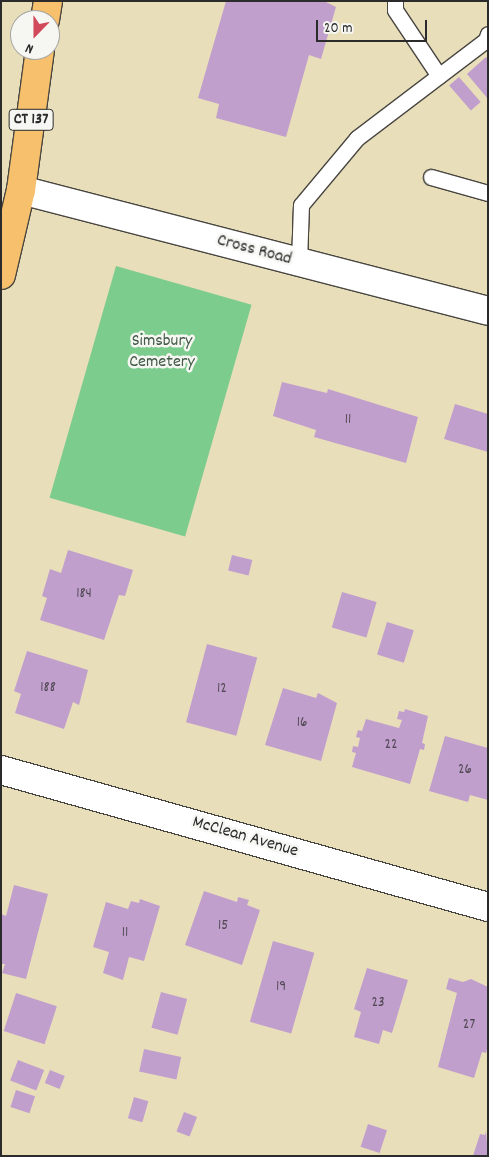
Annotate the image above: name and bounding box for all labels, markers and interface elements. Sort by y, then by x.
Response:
north arrow [10,10,60,60]
scale bar [319,10,430,42]
text: 20 m [324,18,352,40]
text: N [23,37,37,59]
road number: CT 137 [8,106,54,134]
street label: Cross Road [214,231,294,271]
park label: Simsbury Cemetery [129,332,195,374]
house number: 11 [345,412,351,430]
house number: 184 [76,586,92,604]
house number: 188 [40,680,56,698]
house number: 12 [217,681,227,699]
house number: 16 [297,715,307,733]
house number: 22 [384,737,398,755]
house number: 26 [458,762,472,780]
street label: McClean Avenue [190,813,300,863]
house number: 15 [218,918,228,936]
house number: 11 [122,925,128,943]
house number: 19 [276,979,286,997]
house number: 23 [371,995,385,1013]
house number: 27 [463,1017,475,1035]

